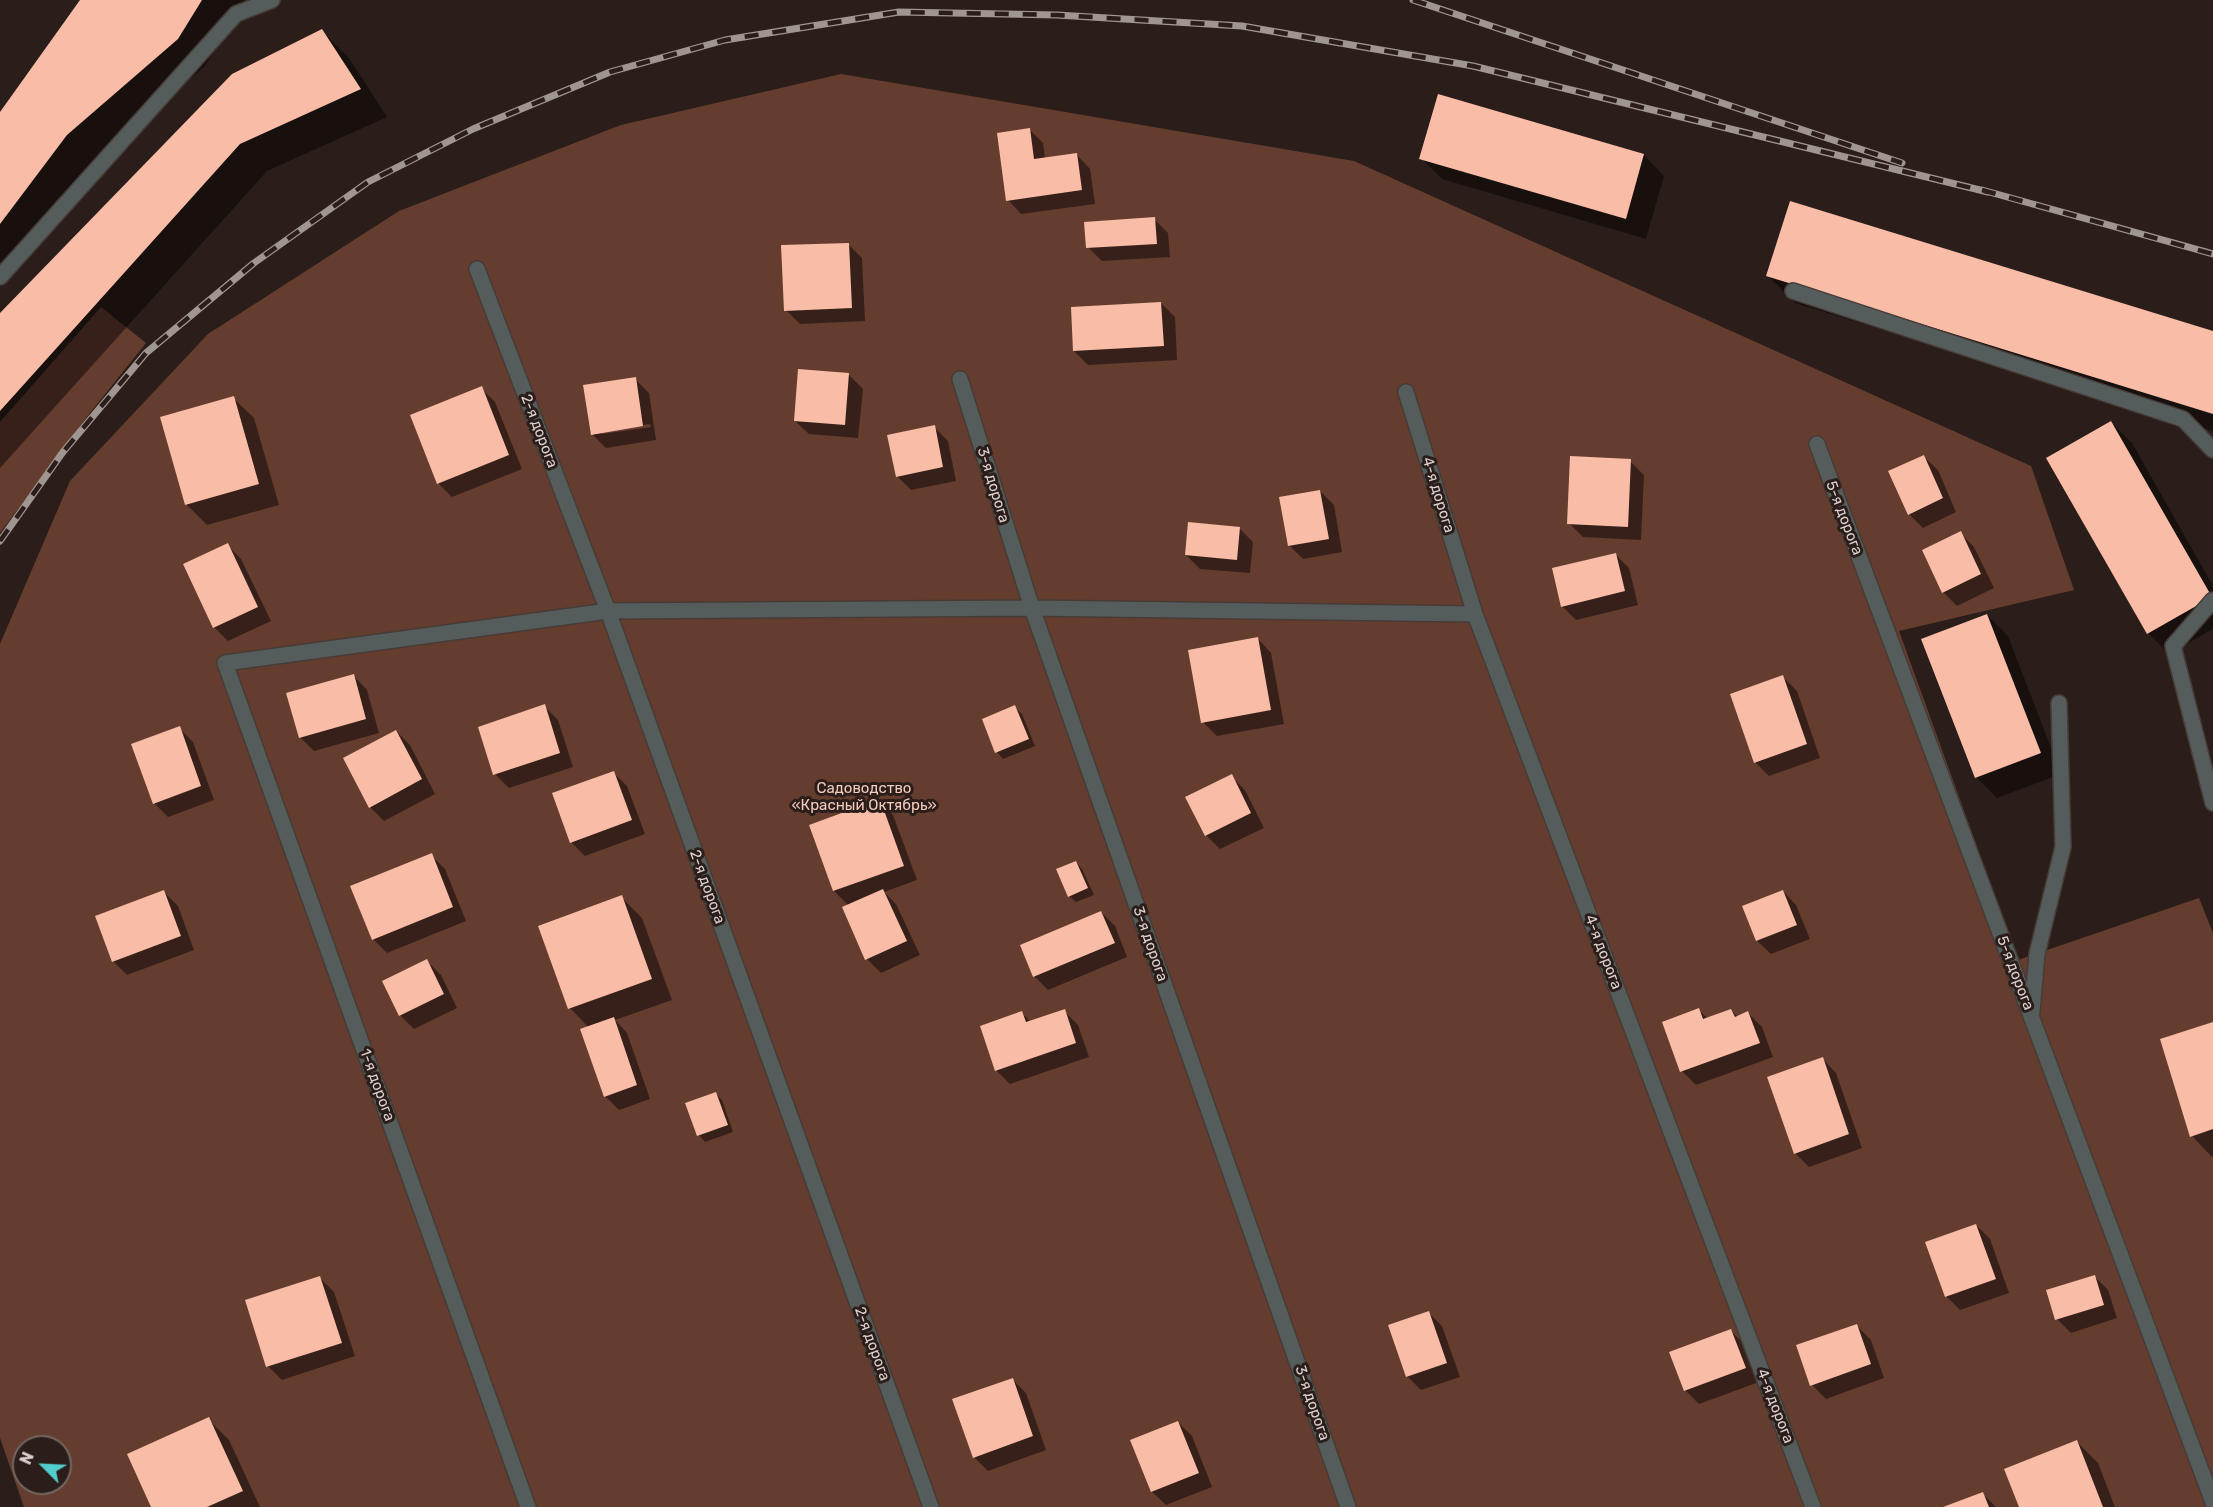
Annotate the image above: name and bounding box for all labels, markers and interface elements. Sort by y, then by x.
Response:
street label: 2-я дорога [517,392,561,470]
street label: 3-я дорога [973,445,1013,525]
street label: 4-я дорога [1418,455,1458,535]
street label: 5-я дорога [1822,478,1866,558]
park label: Садоводство «Красный Октябрь» [791,780,937,815]
street label: 2-я дорога [685,848,729,926]
street label: 3-я дорога [1129,904,1171,984]
street label: 4-я дорога [1581,912,1625,992]
street label: 5-я дорога [1993,933,2037,1013]
street label: 1-я дорога [356,1046,398,1124]
street label: 2-я дорога [850,1305,894,1383]
street label: 3-я дорога [1291,1363,1333,1443]
street label: 4-я дорога [1753,1366,1797,1446]
north arrow [12,1435,72,1495]
text: N [16,1449,38,1467]

